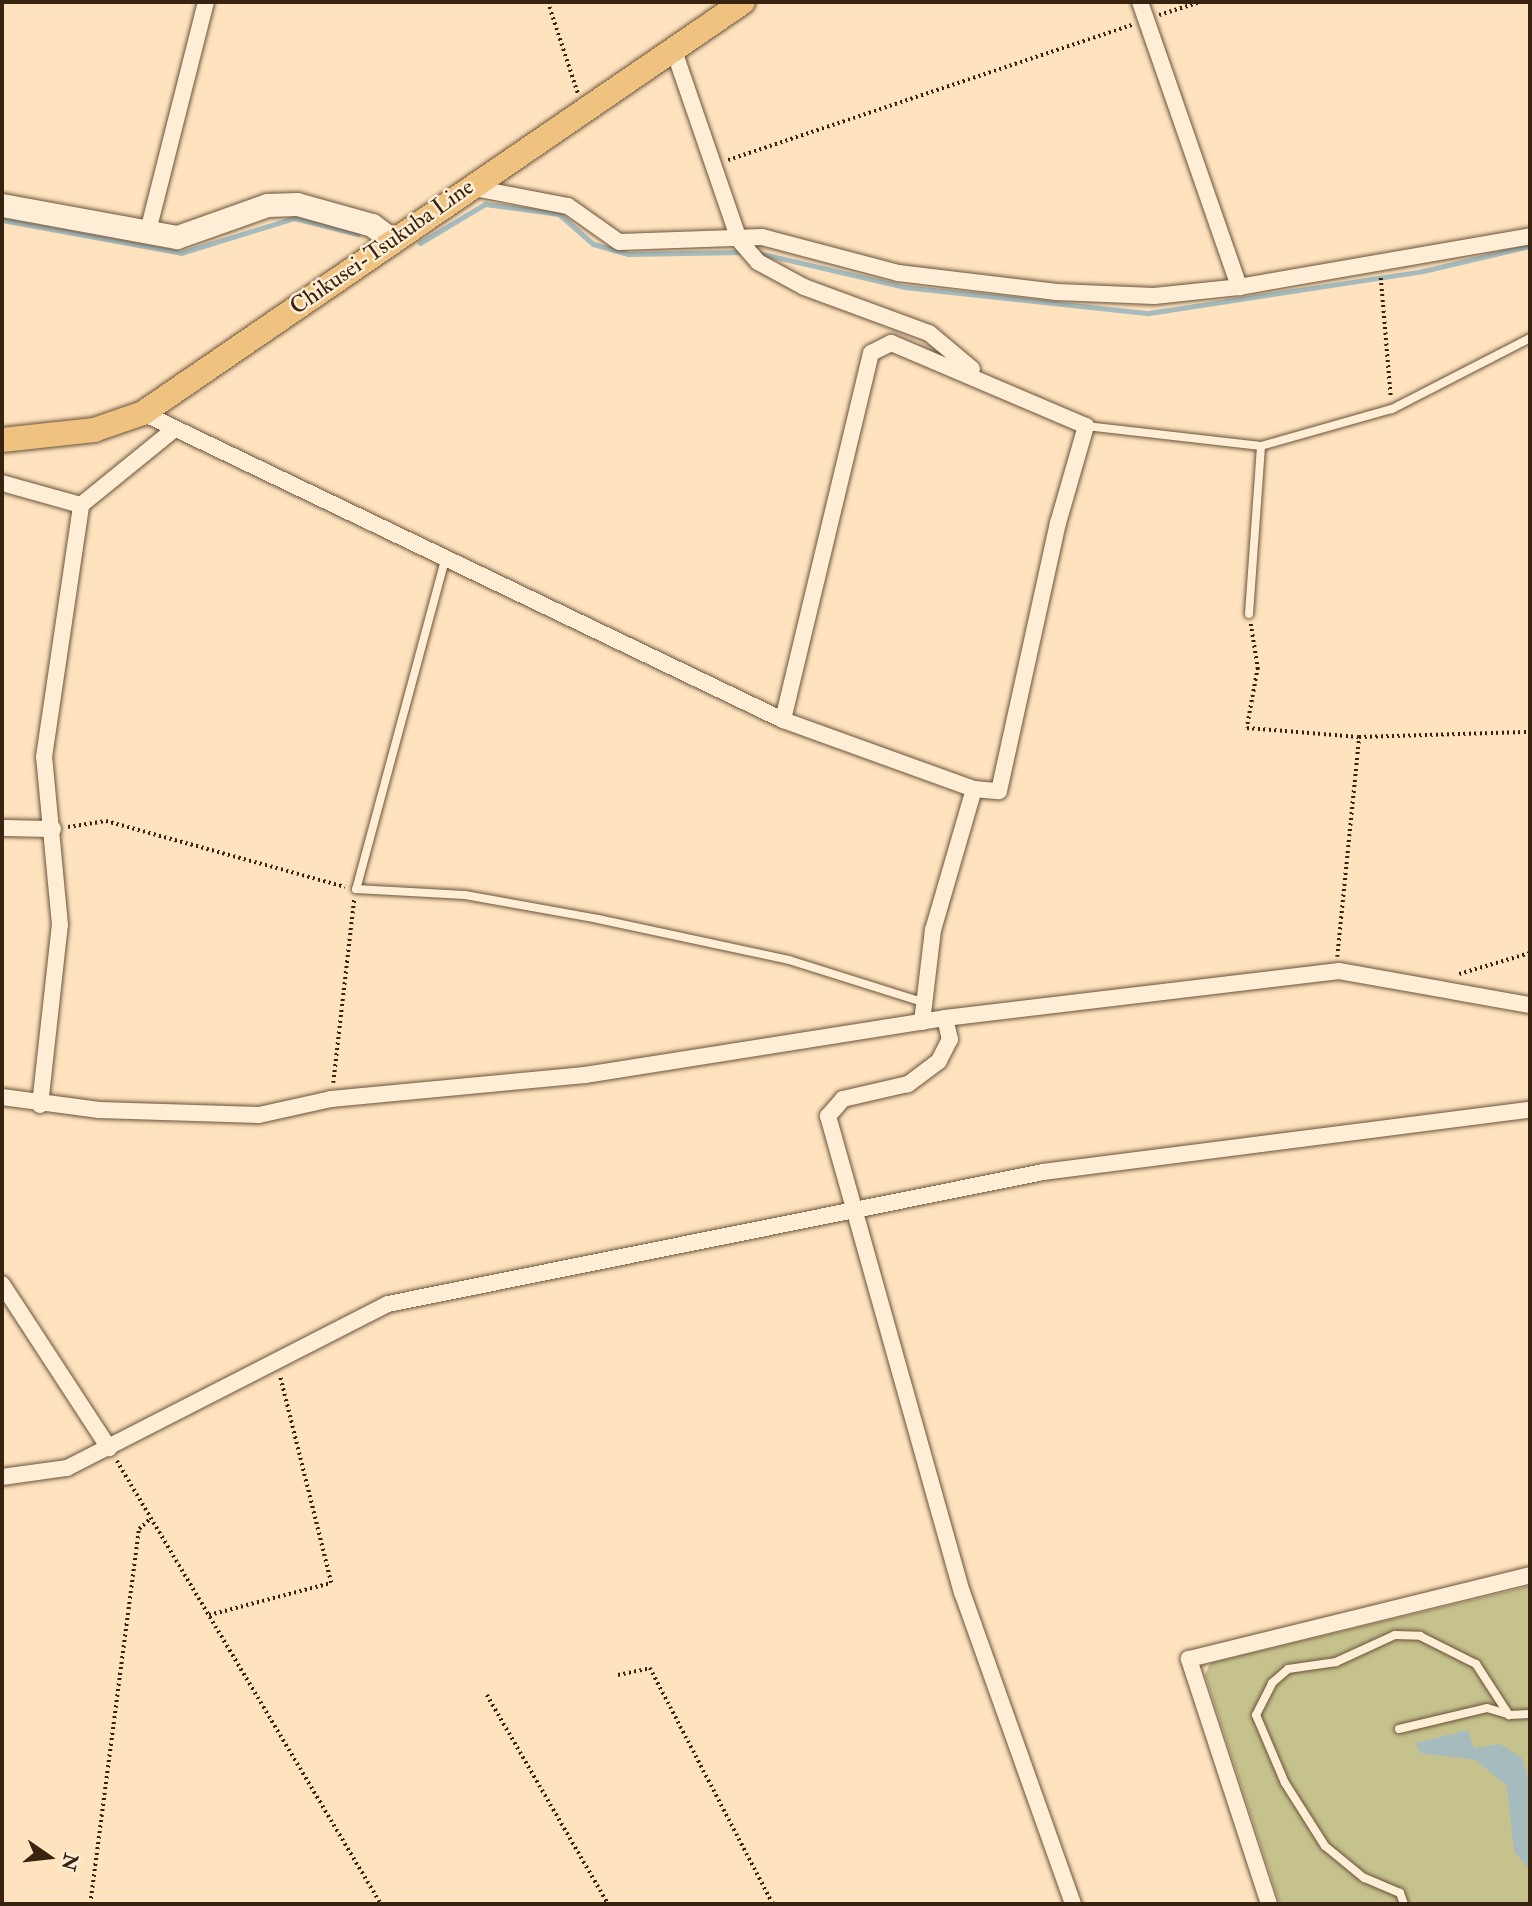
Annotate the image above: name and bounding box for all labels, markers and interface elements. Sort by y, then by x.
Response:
street label: Chikusei-Tsukuba Line [285,173,479,321]
north arrow [14,1822,84,1892]
text: N [56,1851,83,1873]

